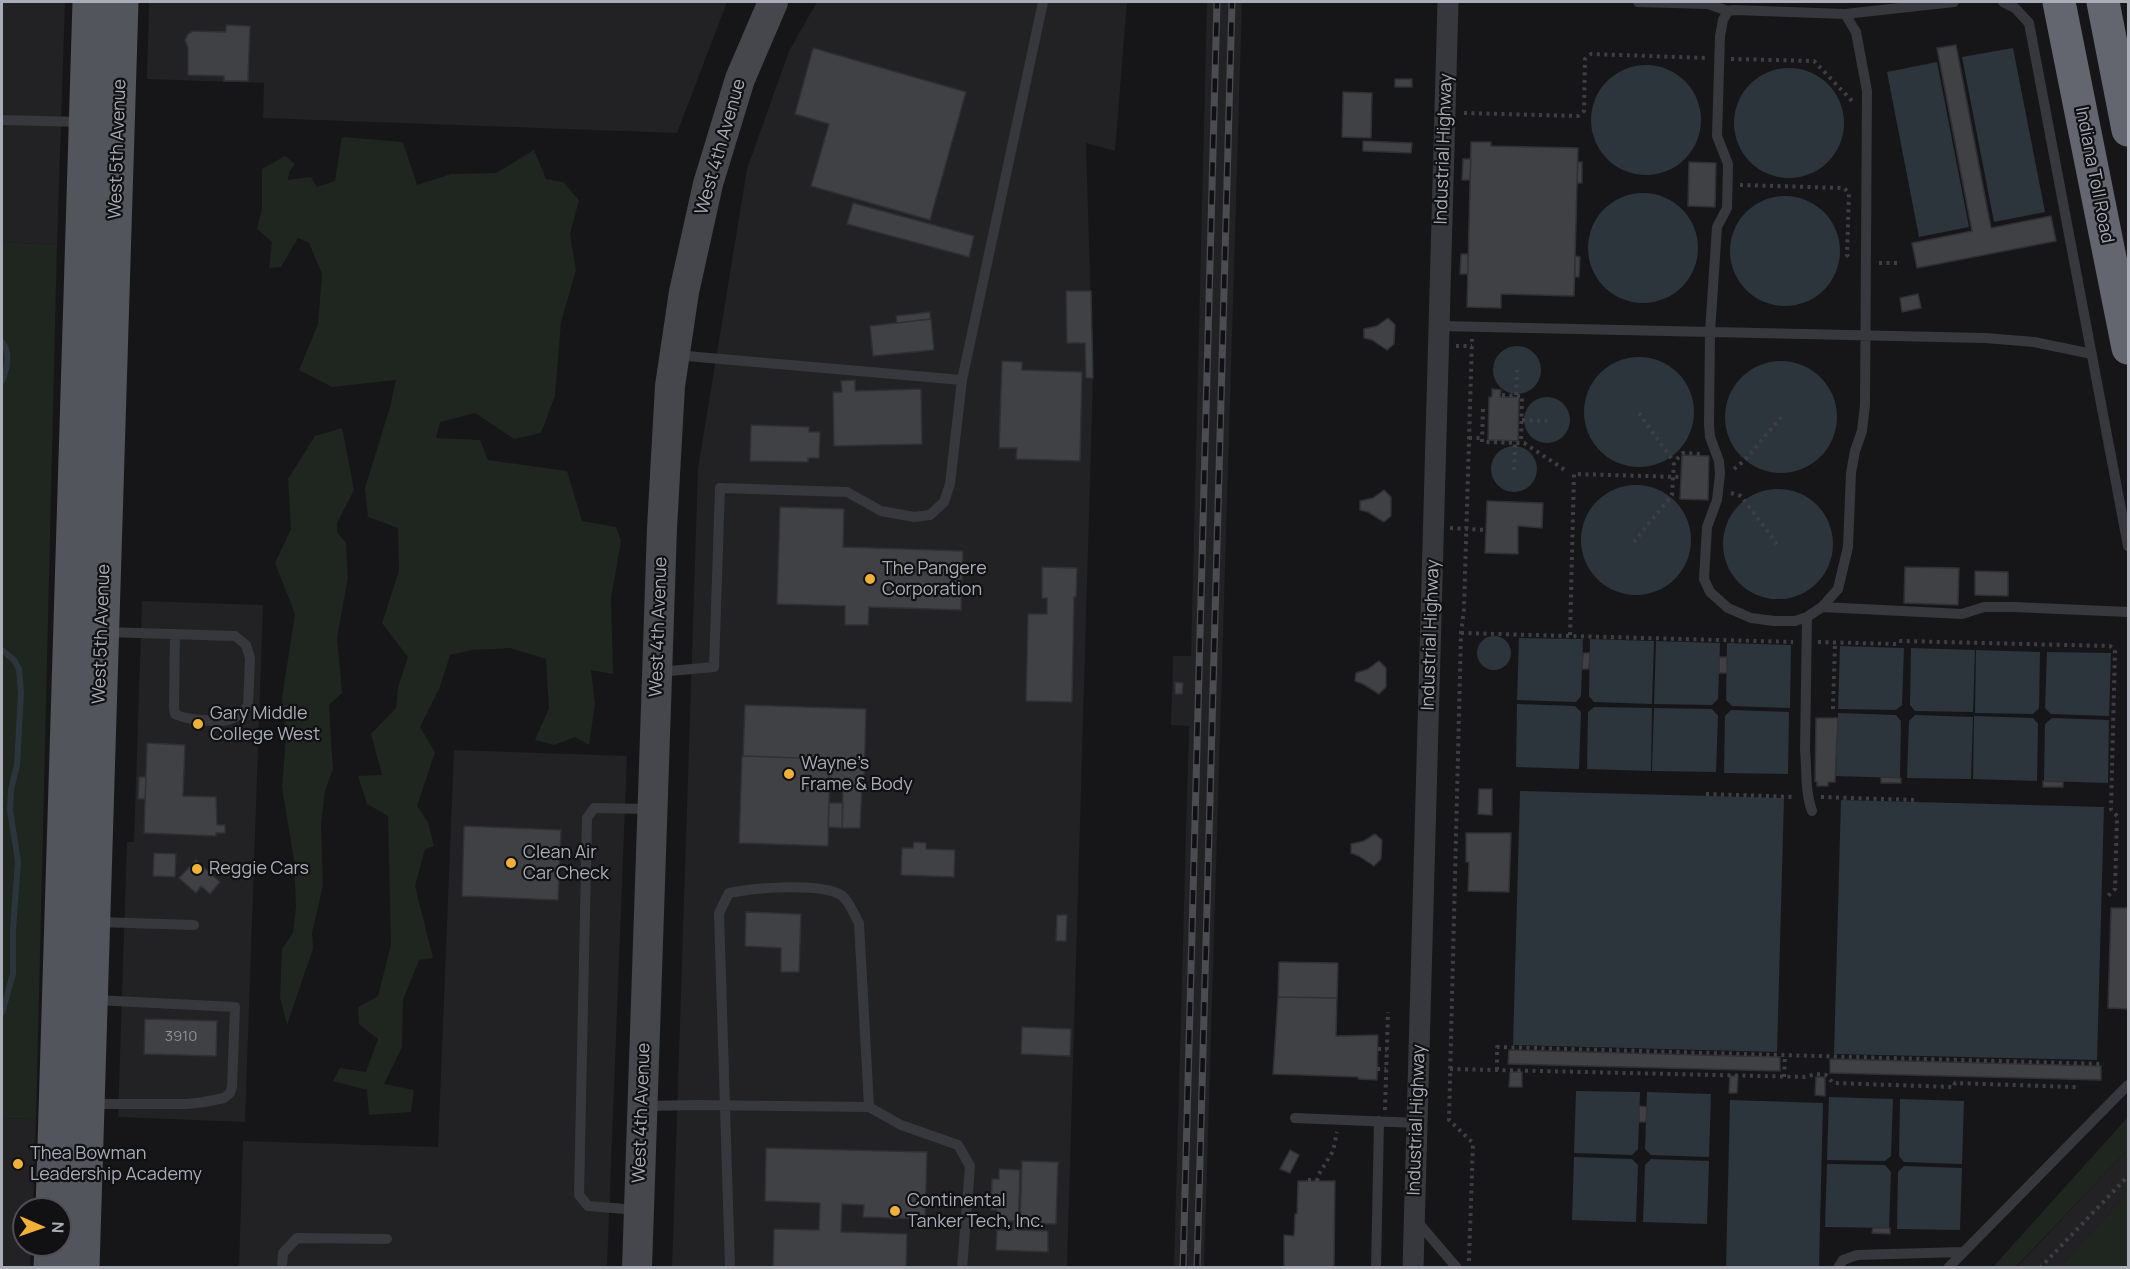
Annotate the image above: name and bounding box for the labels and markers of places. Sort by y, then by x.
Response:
place label: The Pangere Corporation [882,558,987,600]
marker: The Pangere Corporation [863,572,877,586]
place label: Gary Middle College West [210,703,320,746]
marker: Gary Middle College West [191,717,205,731]
place label: Wayne’s Frame & Body [801,753,913,795]
marker: Wayne’s Frame & Body [782,767,796,781]
place label: Clean Air Car Check [523,842,609,884]
marker: Clean Air Car Check [504,856,518,870]
place label: Reggie Cars [209,858,309,880]
marker: Reggie Cars [190,862,204,876]
place label: Thea Bowman Leadership Academy [30,1143,202,1186]
marker: Thea Bowman Leadership Academy [11,1157,25,1171]
place label: Continental Tanker Tech, Inc. [907,1190,1044,1232]
marker: Continental Tanker Tech, Inc. [888,1204,902,1218]

